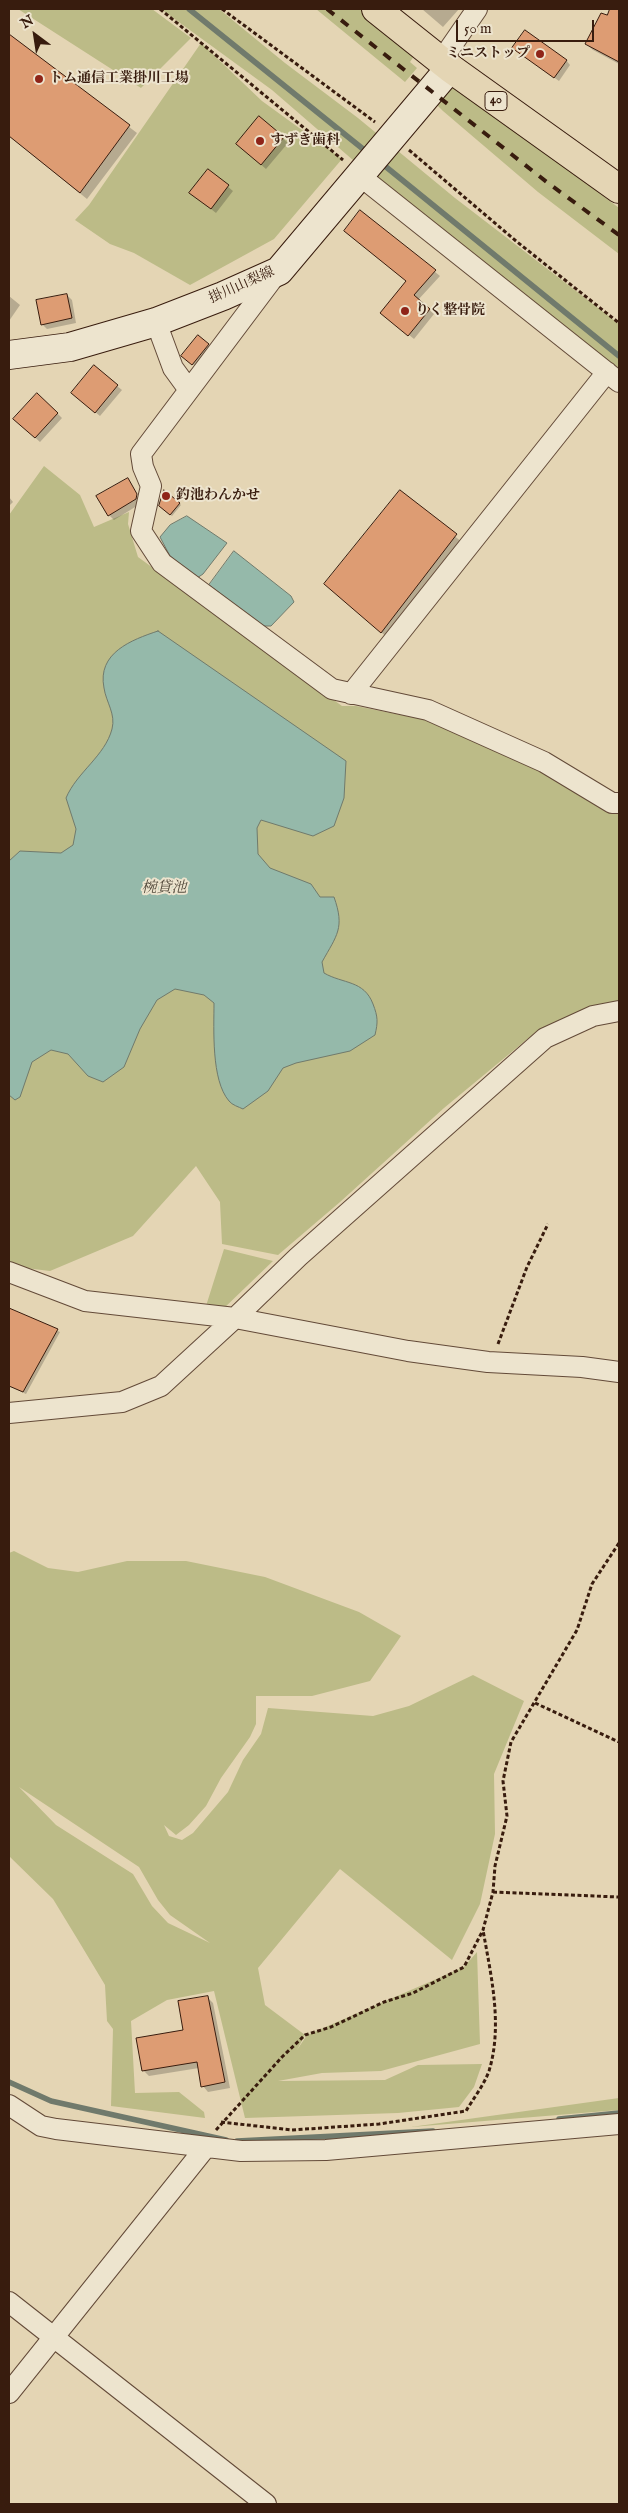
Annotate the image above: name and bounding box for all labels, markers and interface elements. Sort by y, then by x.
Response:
north arrow [10,10,60,60]
scale bar [458,10,596,42]
text: N [17,11,37,33]
text: 50 m [464,19,492,38]
place label: ミニストップ [446,46,530,62]
marker: ミニストップ [534,48,546,60]
place label: トム通信工業掛川工場 [49,71,189,87]
marker: トム通信工業掛川工場 [33,73,45,85]
road number: 40 [485,92,507,110]
place label: すずき歯科 [270,133,340,149]
marker: すずき歯科 [254,135,266,147]
street label: 掛川山梨線 [207,264,277,308]
place label: りく整骨院 [415,303,485,319]
marker: りく整骨院 [399,305,411,317]
place label: 釣池わんかせ [176,488,260,504]
marker: 釣池わんかせ [160,490,172,502]
water label: 椀貸池 [142,880,186,898]

